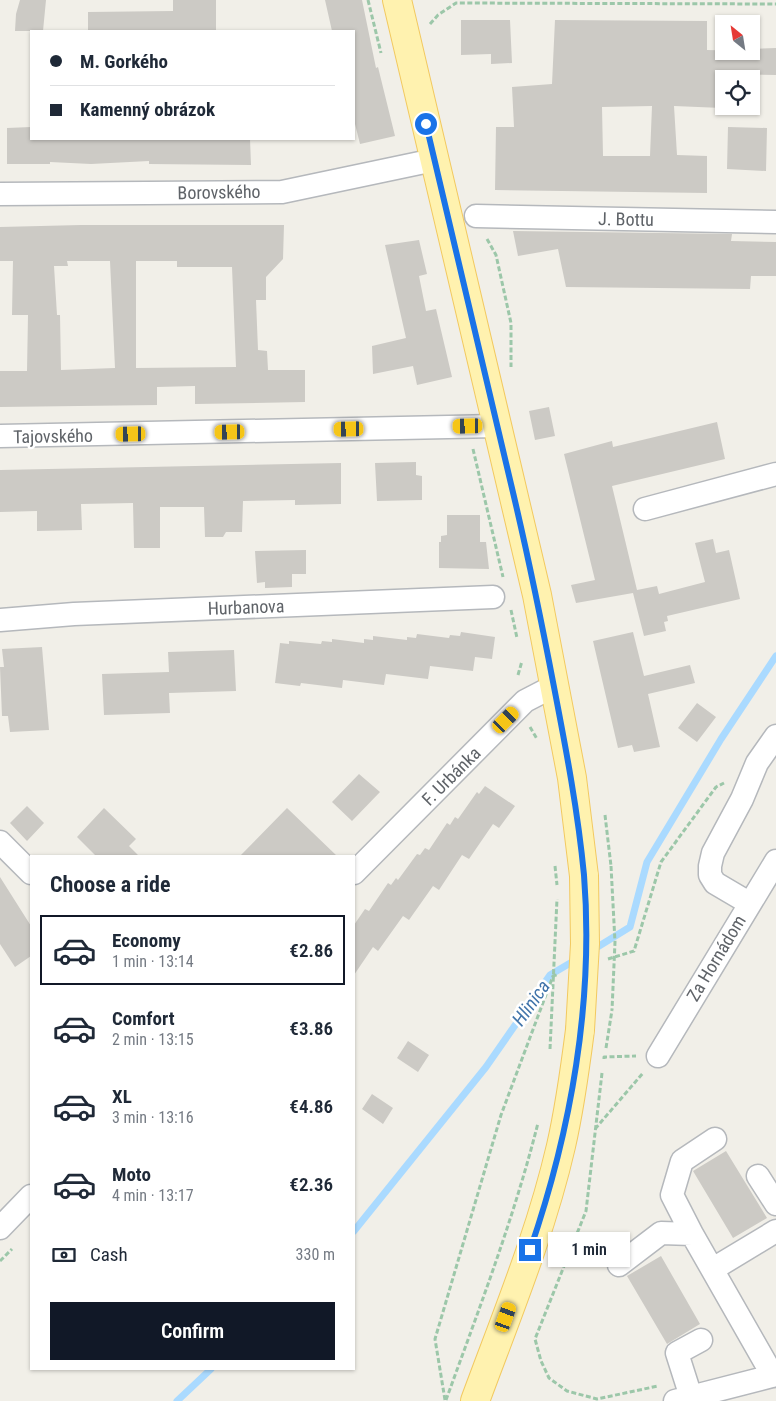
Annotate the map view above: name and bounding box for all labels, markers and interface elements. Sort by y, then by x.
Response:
north arrow [715,15,760,60]
map controls [715,15,760,115]
text: M. Gorkého [80,50,168,73]
button: locate [715,70,760,115]
text: Kamenný obrázok [80,98,215,121]
route start [415,113,437,135]
street label: Borovského [177,181,261,203]
street label: J. Bottu [598,208,654,230]
car [452,418,483,434]
car [333,421,364,437]
car [214,424,245,440]
street label: Tajovského [13,425,93,447]
car [115,426,146,442]
street label: Hurbanova [207,595,285,619]
car [490,704,521,736]
street label: F. Urbánka [417,742,485,810]
text: Choose a ride [50,872,171,897]
street label: Za Hornádom [682,911,750,1005]
icon: car [52,928,97,973]
text: Economy [112,929,181,952]
text: €2.86 [289,939,333,962]
text: 1 min · 13:14 [112,952,194,971]
water label: Hlinica [507,976,555,1030]
icon: car [52,1006,97,1051]
text: Comfort [112,1007,175,1030]
text: €3.86 [289,1017,333,1040]
text: 2 min · 13:15 [112,1030,194,1049]
icon: car [52,1084,97,1129]
text: XL [112,1085,132,1108]
text: €4.86 [289,1095,333,1118]
text: 3 min · 13:16 [112,1108,194,1127]
icon: car [52,1162,97,1207]
text: Moto [112,1163,151,1186]
text: €2.36 [289,1173,333,1196]
text: 4 min · 13:17 [112,1186,194,1205]
callout: 1 min [548,1232,630,1268]
route end [519,1239,541,1261]
text: 1 min [571,1240,607,1259]
icon: cash [50,1241,78,1269]
text: Cash [90,1243,128,1266]
text: 330 m [296,1245,335,1264]
car [493,1300,518,1334]
button: Confirm [50,1302,335,1360]

